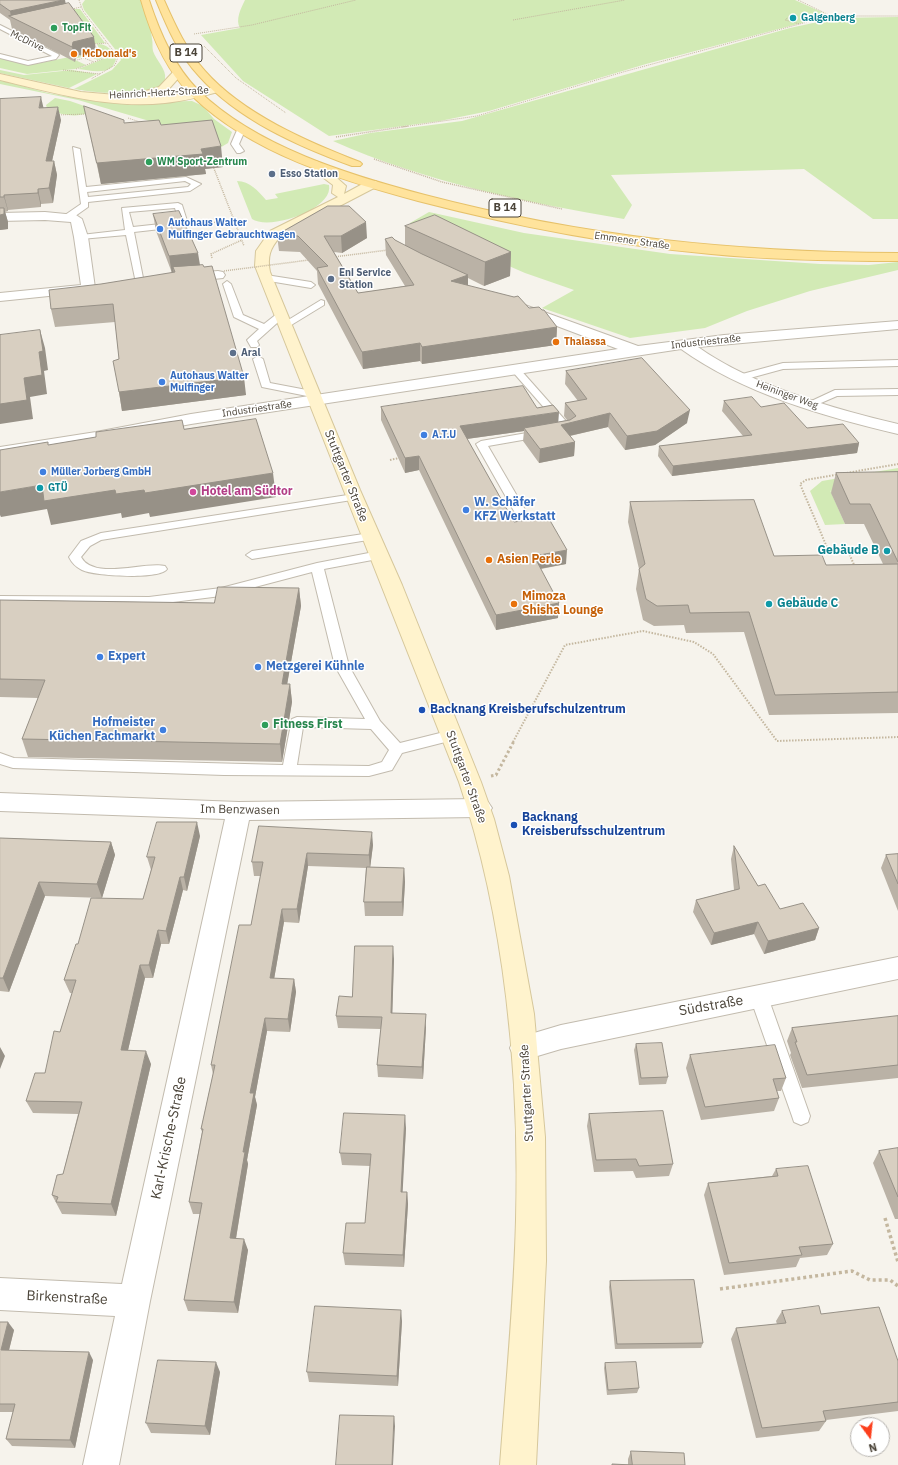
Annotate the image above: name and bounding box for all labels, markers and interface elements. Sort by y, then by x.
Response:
place label: Galgenberg [801,12,855,24]
marker: Galgenberg [788,13,798,23]
place label: TopFit [62,22,91,34]
marker: TopFit [49,23,59,33]
street label: McDrive [8,28,46,54]
road number: B 14 [170,44,202,62]
place label: McDonald's [82,48,136,60]
marker: McDonald's [69,49,79,59]
street label: Heinrich-Hertz-Straße [109,84,209,102]
place label: WM Sport-Zentrum [157,156,247,168]
marker: WM Sport-Zentrum [144,157,154,167]
place label: Esso Station [280,168,338,180]
marker: Esso Station [267,169,277,179]
road number: B 14 [489,199,521,217]
place label: Autohaus Walter Mulfinger Gebrauchtwagen [168,217,295,240]
marker: Autohaus Walter Mulfinger Gebrauchtwagen [155,224,165,234]
street label: Emmener Straße [593,230,671,252]
place label: Eni Service Station [339,267,391,290]
marker: Eni Service Station [326,274,336,284]
street label: Industriestraße [670,332,742,352]
place label: Thalassa [564,336,606,348]
marker: Thalassa [551,337,561,347]
place label: Aral [241,347,260,359]
marker: Aral [228,348,238,358]
place label: Autohaus Walter Mulfinger [170,370,249,394]
marker: Autohaus Walter Mulfinger [157,377,167,387]
street label: Heininger Weg [754,378,820,412]
street label: Industriestraße [221,398,293,420]
street label: Stuttgarter Straße [321,428,371,524]
place label: A.T.U [432,429,456,441]
marker: A.T.U [419,430,429,440]
place label: Müller Jorberg GmbH [51,466,151,478]
marker: Müller Jorberg GmbH [38,467,48,477]
place label: GTÜ [48,482,68,494]
marker: GTÜ [35,483,45,493]
place label: Hotel am Südtor [201,485,293,499]
marker: Hotel am Südtor [188,487,198,497]
place label: W. Schäfer KFZ Werkstatt [474,496,556,524]
marker: W. Schäfer KFZ Werkstatt [461,505,471,515]
place label: Gebäude B [817,544,879,558]
marker: Gebäude B [882,546,892,556]
place label: Asien Perle [497,553,561,567]
marker: Asien Perle [484,555,494,565]
place label: Mimoza Shisha Lounge [522,590,604,618]
place label: Gebäude C [777,597,838,611]
marker: Mimoza Shisha Lounge [509,599,519,609]
marker: Gebäude C [764,599,774,609]
place label: Expert [108,650,146,664]
marker: Expert [95,652,105,662]
place label: Metzgerei Kühnle [266,660,364,674]
marker: Metzgerei Kühnle [253,662,263,672]
place label: Backnang Kreisberufschulzentrum [430,703,626,717]
marker: Backnang Kreisberufschulzentrum [417,705,427,715]
place label: Hofmeister Küchen Fachmarkt [49,716,155,744]
place label: Fitness First [273,718,343,732]
marker: Fitness First [260,720,270,730]
marker: Hofmeister Küchen Fachmarkt [158,725,168,735]
street label: Stuttgarter Straße [443,729,489,825]
street label: Im Benzwasen [200,802,280,818]
place label: Backnang Kreisberufsschulzentrum [522,811,665,839]
marker: Backnang Kreisberufsschulzentrum [509,820,519,830]
street label: Südstraße [678,992,744,1020]
street label: Stuttgarter Straße [517,1044,537,1142]
street label: Karl-Krische-Straße [148,1075,190,1201]
street label: Birkenstraße [26,1287,108,1309]
north arrow [850,1417,890,1457]
text: N [867,1440,879,1455]

